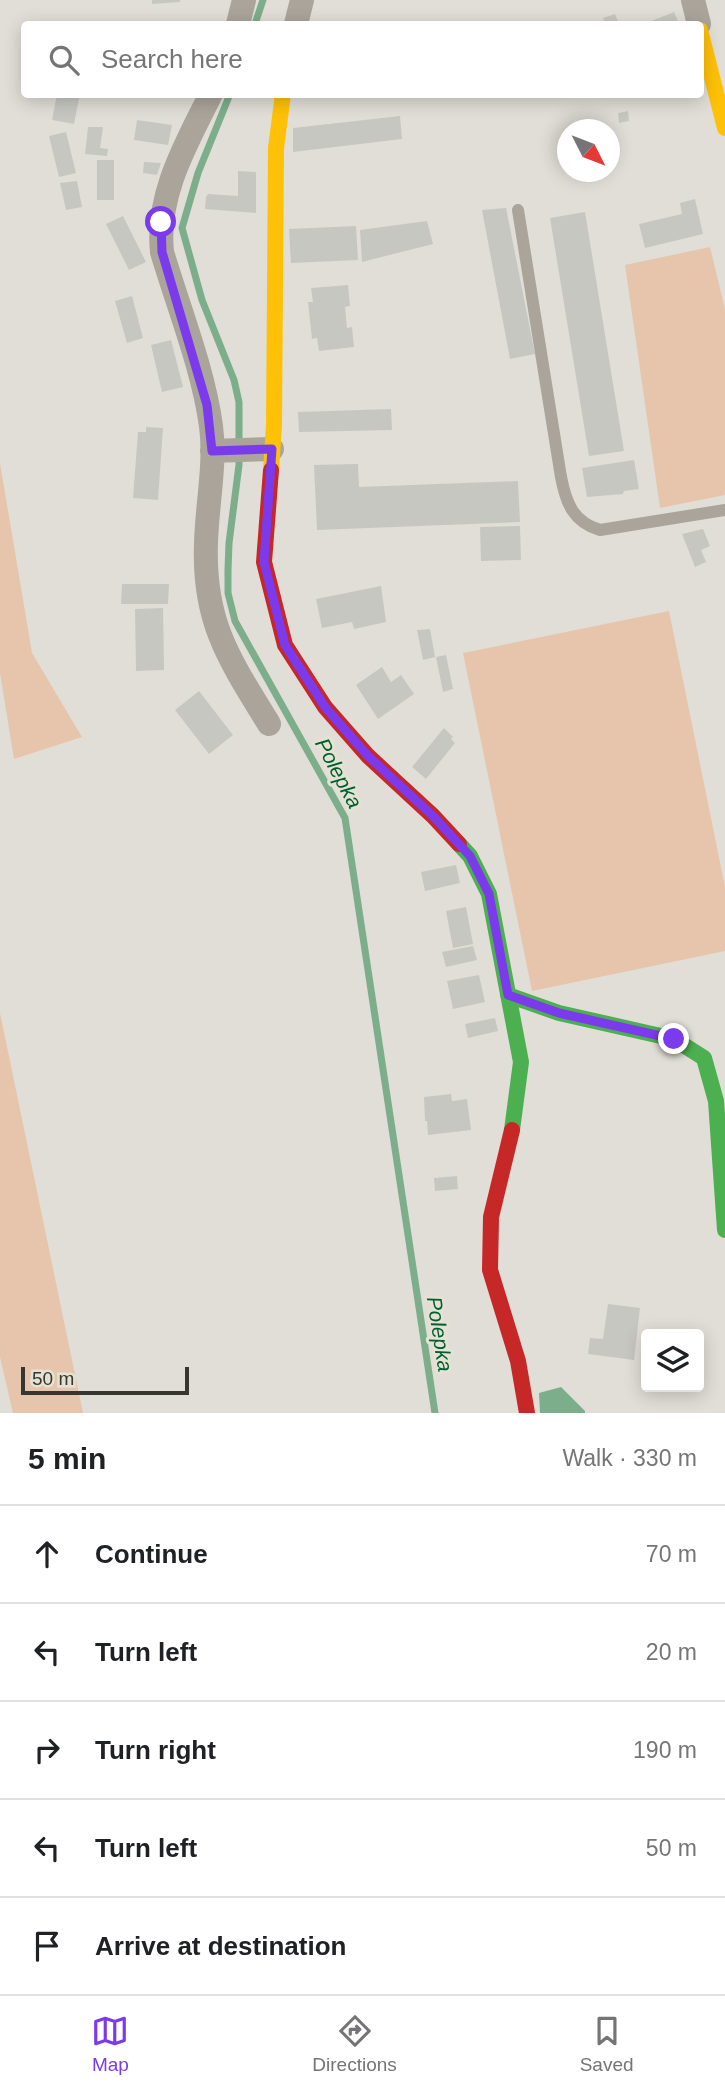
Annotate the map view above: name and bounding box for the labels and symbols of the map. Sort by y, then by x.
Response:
north arrow [557,119,620,182]
route start [145,206,176,237]
water label: Polepka [311,734,367,812]
route end [658,1023,689,1054]
water label: Polepka [423,1295,457,1373]
scale bar [21,1364,189,1396]

